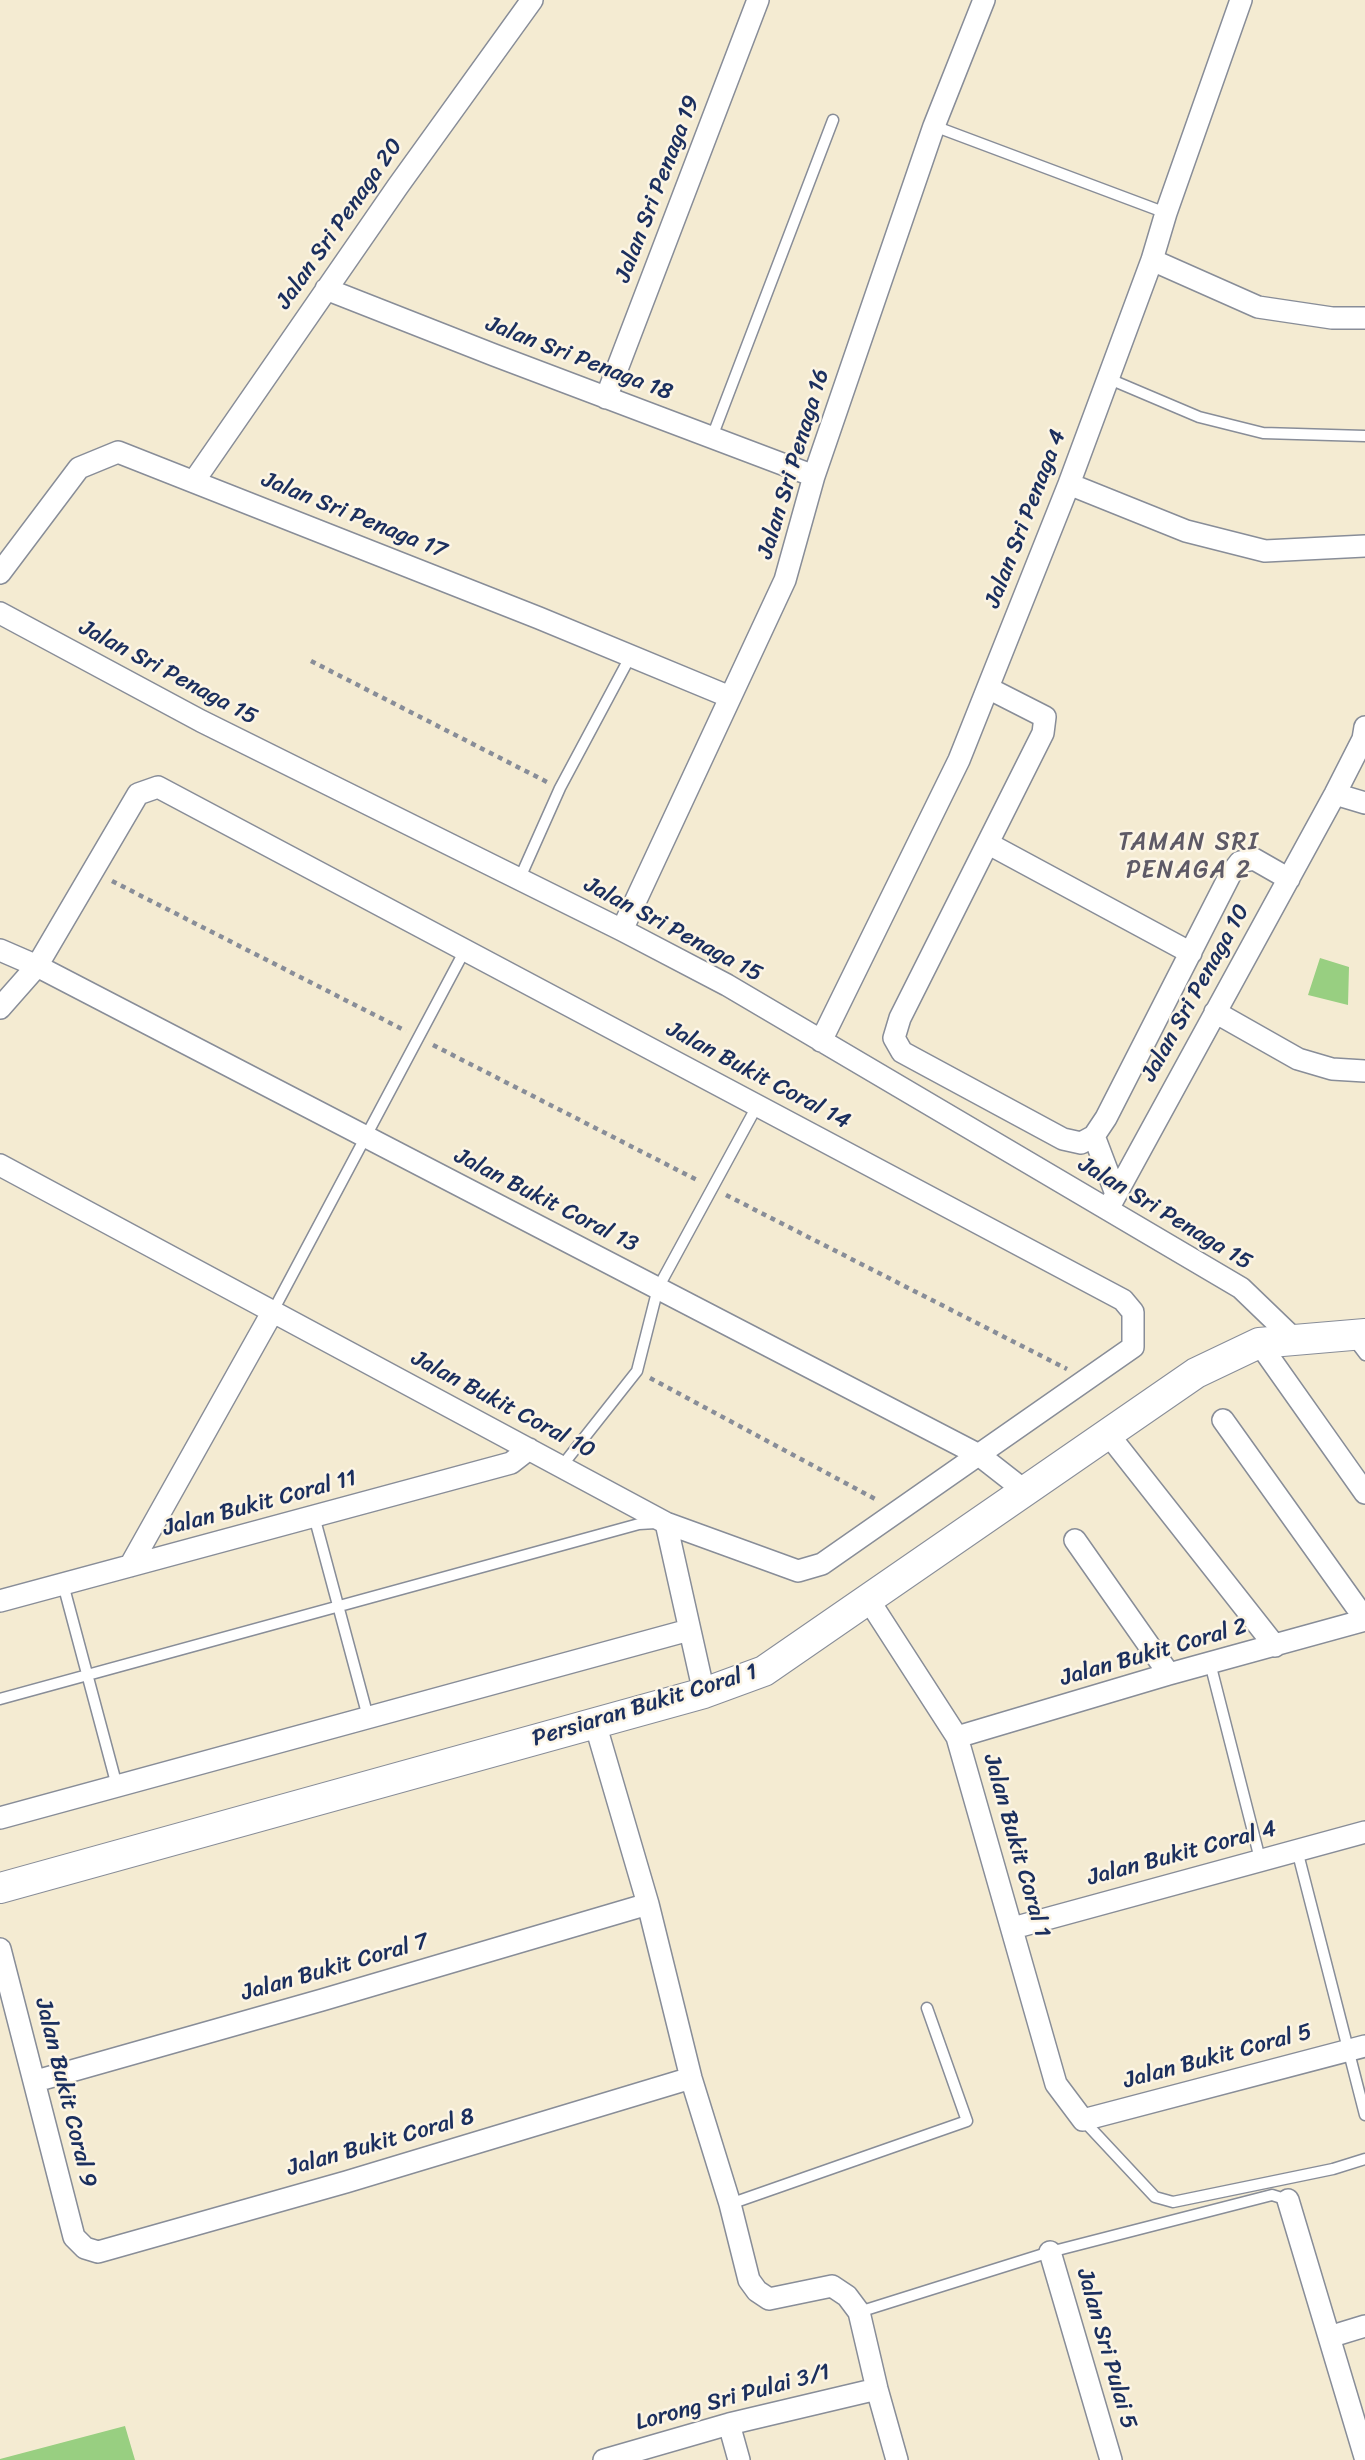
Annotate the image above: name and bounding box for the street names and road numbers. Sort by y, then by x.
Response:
street label: Jalan Sri Penaga 19 [610,92,706,286]
street label: Jalan Sri Penaga 20 [271,133,409,315]
street label: Jalan Sri Penaga 18 [482,311,676,407]
street label: Jalan Sri Penaga 16 [752,366,836,562]
street label: Jalan Sri Penaga 4 [979,426,1073,612]
street label: Jalan Sri Penaga 17 [258,466,450,566]
street label: Jalan Sri Penaga 15 [74,614,262,732]
street label: Jalan Sri Penaga 15 [579,871,767,989]
street label: Jalan Sri Penaga 10 [1136,900,1256,1086]
street label: Jalan Bukit Coral 14 [661,1016,855,1136]
street label: Jalan Bukit Coral 13 [450,1143,642,1259]
street label: Jalan Sri Penaga 15 [1073,1151,1257,1277]
street label: Jalan Bukit Coral 10 [406,1345,600,1465]
street label: Jalan Bukit Coral 11 [160,1465,360,1543]
street label: Jalan Bukit Coral 2 [1057,1613,1251,1693]
street label: Persiaran Bukit Coral 1 [529,1659,761,1753]
street label: Jalan Bukit Coral 1 [977,1751,1055,1941]
street label: Jalan Bukit Coral 4 [1085,1816,1279,1892]
street label: Jalan Bukit Coral 7 [238,1928,432,2008]
street label: Jalan Bukit Coral 9 [28,1996,102,2190]
street label: Jalan Bukit Coral 5 [1121,2019,1315,2095]
street label: Jalan Bukit Coral 8 [284,2103,478,2183]
street label: Jalan Sri Pulai 5 [1070,2266,1142,2432]
street label: Lorong Sri Pulai 3/1 [633,2359,833,2437]

